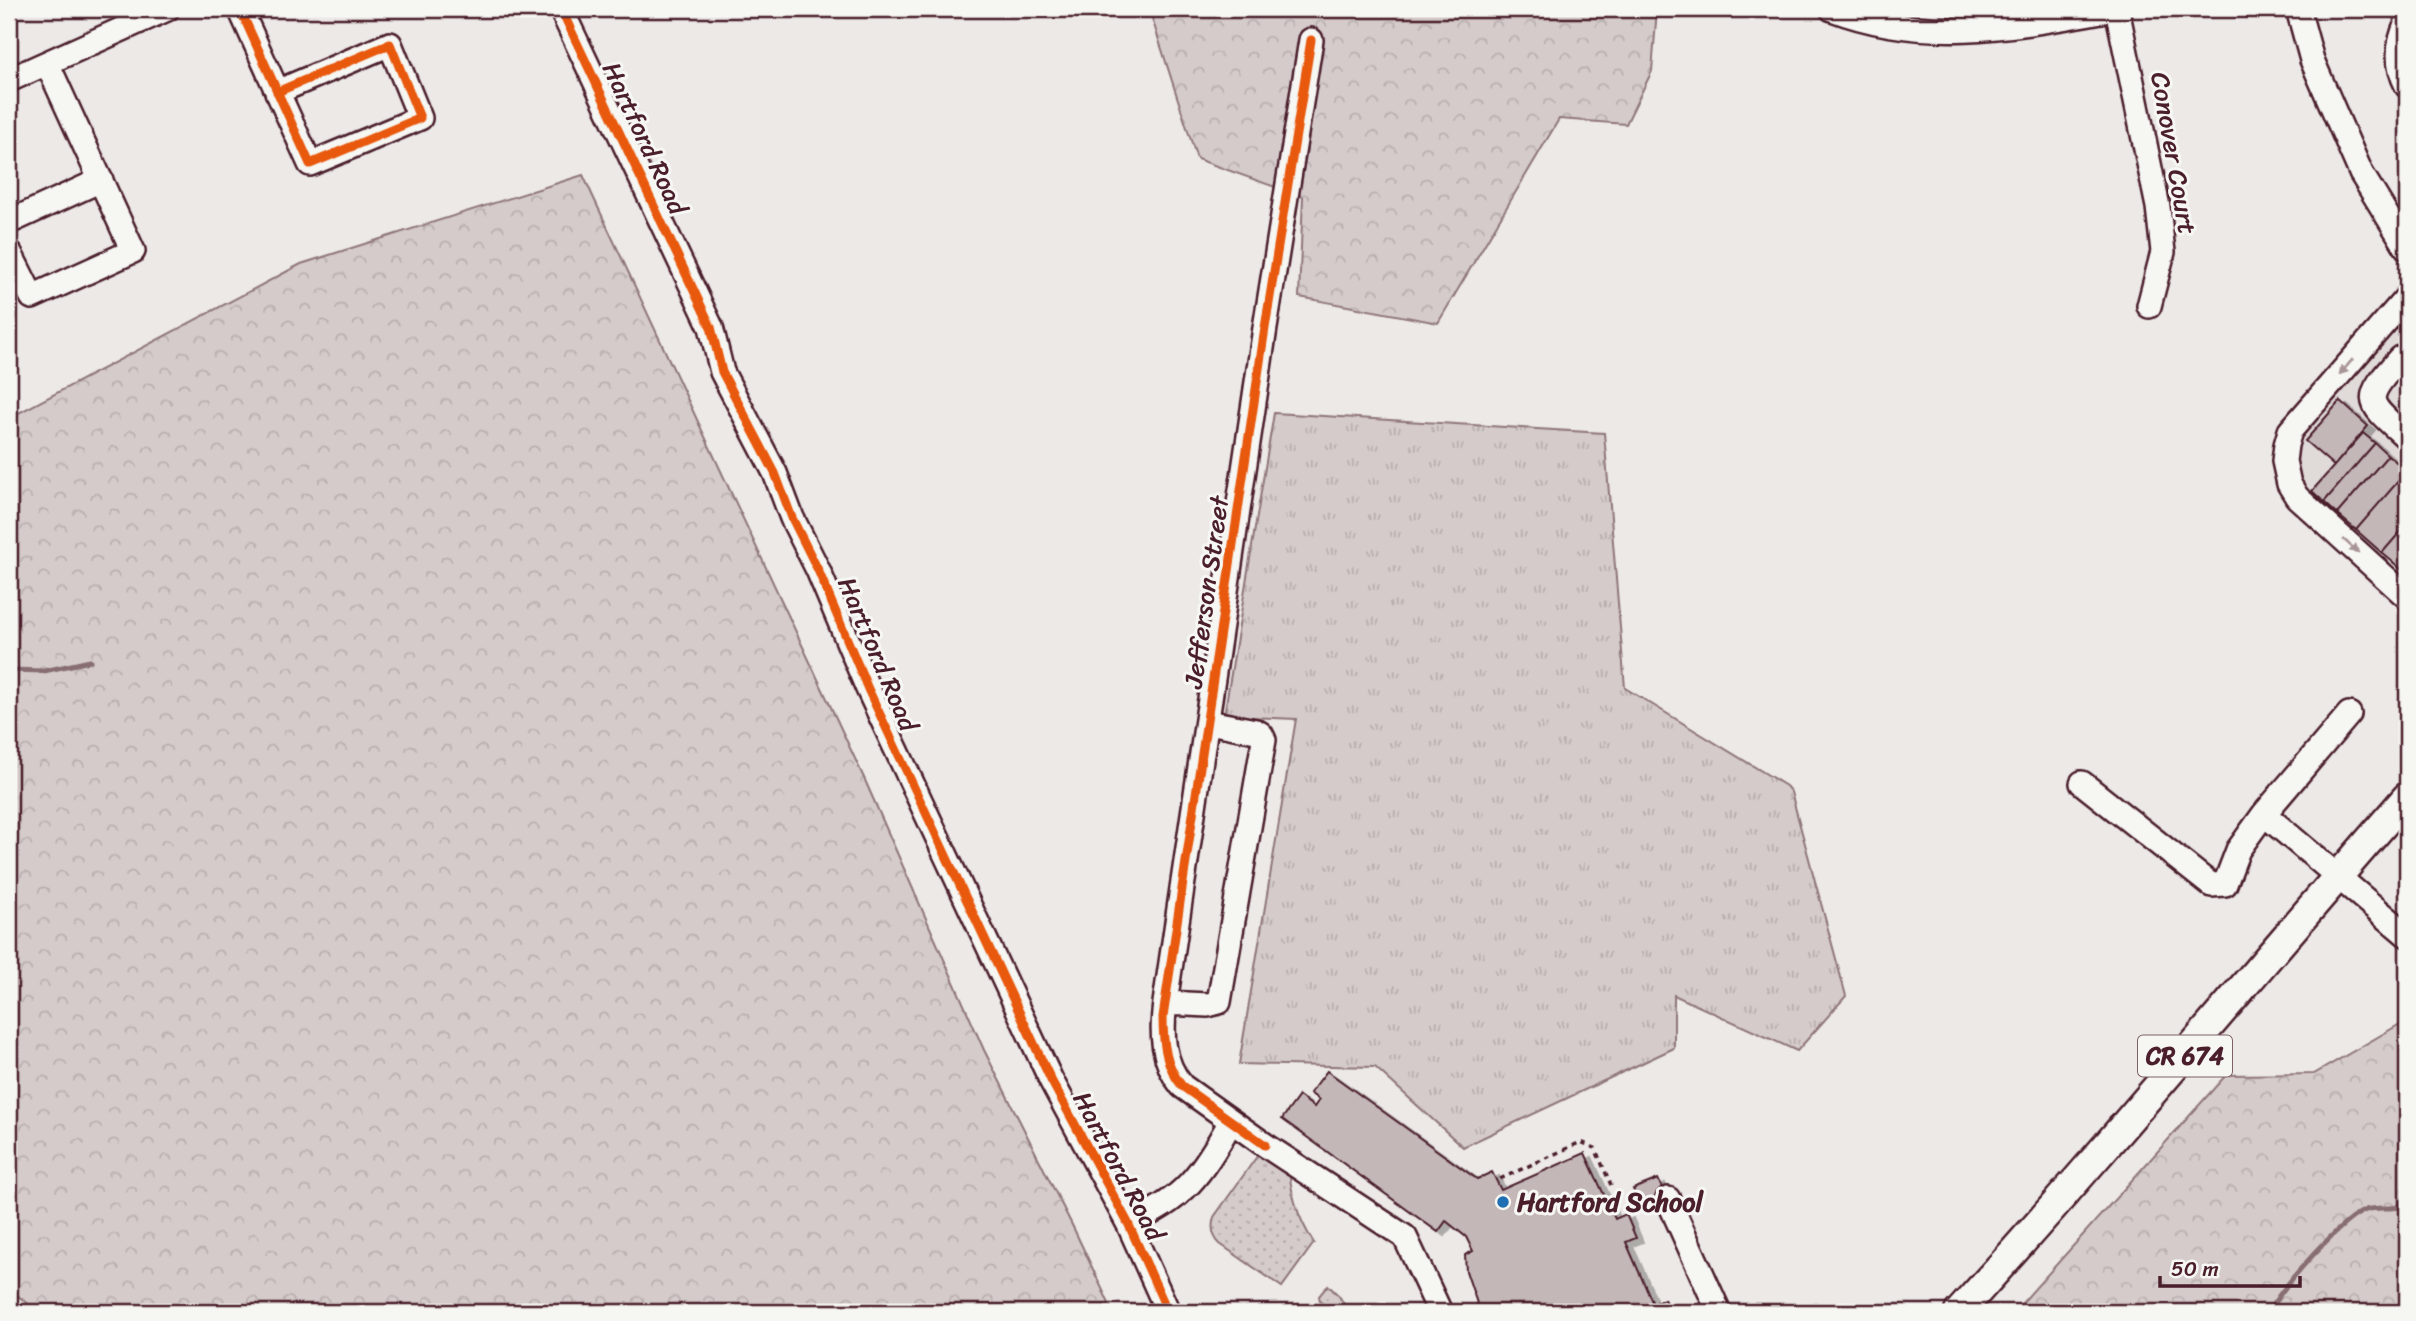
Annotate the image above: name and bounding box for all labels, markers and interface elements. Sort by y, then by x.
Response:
street label: Hartford Road [589,54,702,224]
street label: Conover Court [2137,68,2211,238]
one-way arrow [2338,358,2354,376]
street label: Jefferson Street [1170,491,1242,692]
one-way arrow [2342,538,2359,553]
street label: Hartford Road [825,569,932,741]
road number: CR 674 [2138,1036,2232,1076]
street label: Hartford Road [1060,1083,1179,1251]
place label: Hartford School [1517,1179,1704,1225]
marker: Hartford School [1495,1194,1511,1210]
scale bar [2160,1244,2300,1288]
text: 50 m [2171,1250,2219,1288]

